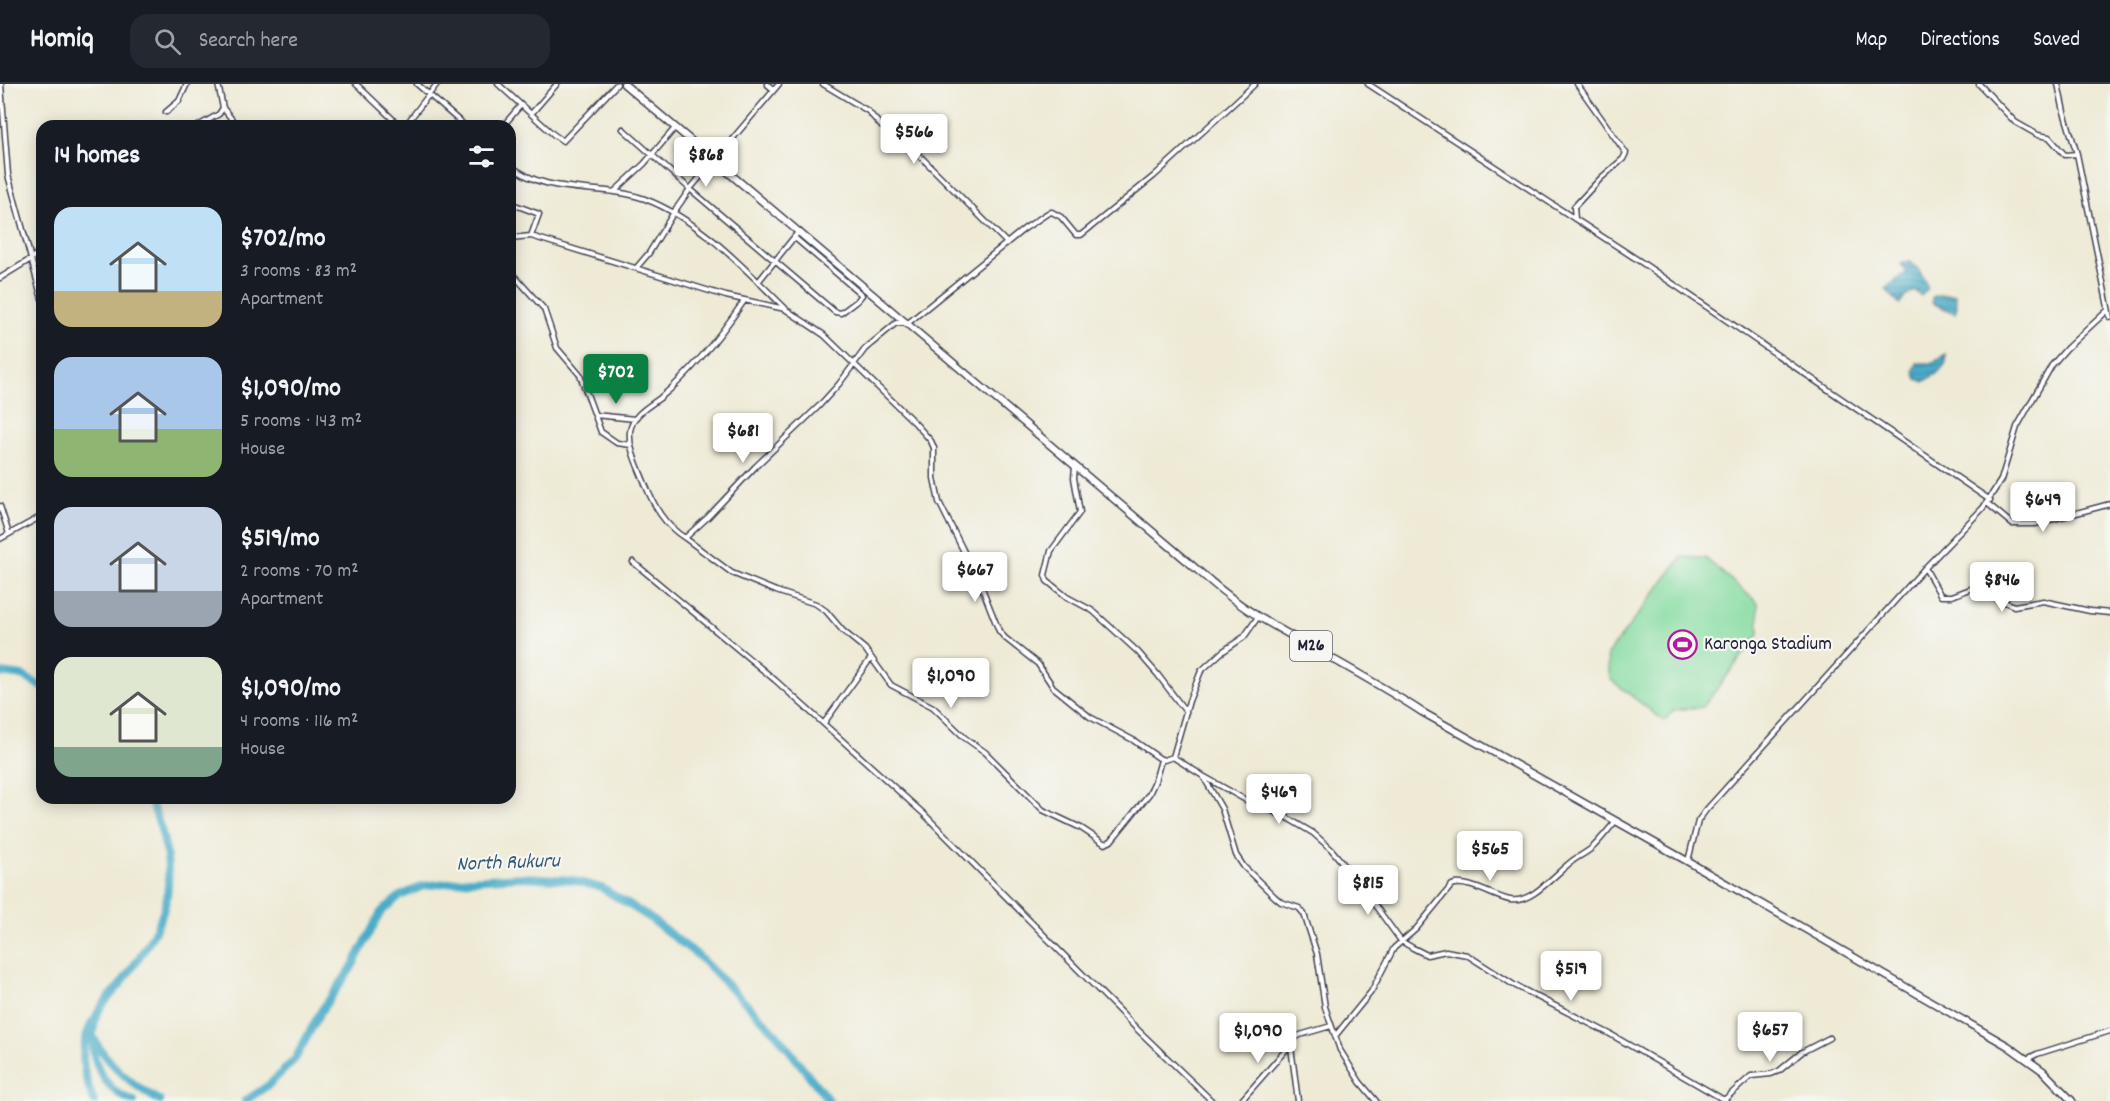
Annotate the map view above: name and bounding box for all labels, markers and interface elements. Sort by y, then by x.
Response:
search box [130,14,550,68]
text: Homiq [30,21,94,61]
icon: search [151,25,184,58]
text: Search here [199,26,298,57]
text: Map [1856,26,1887,56]
text: Directions [1920,26,2000,56]
text: Saved [2033,26,2080,56]
pin: $566 [878,114,950,165]
text: $566 [895,119,934,147]
pin: $868 [670,137,742,188]
text: 14 homes [54,138,140,175]
icon: filters [465,140,498,173]
text: $868 [688,142,724,170]
text: $702/mo [240,221,326,258]
icon: home [102,231,174,303]
text: 3 rooms · 83 m² [240,258,357,286]
text: Apartment [240,286,323,314]
pin: $702 [580,354,652,405]
text: $702 [597,359,635,387]
text: $1,090/mo [240,371,341,408]
icon: home [102,381,174,453]
text: 5 rooms · 143 m² [240,408,362,436]
pin: $681 [707,413,779,464]
text: $681 [727,418,759,446]
text: House [240,436,285,464]
pin: $649 [2007,482,2079,533]
text: $649 [2024,487,2062,515]
text: $519/mo [240,521,320,558]
icon: home [102,531,174,603]
pin: $667 [939,552,1011,603]
text: $667 [956,557,994,585]
text: 2 rooms · 70 m² [240,558,359,586]
pin: $846 [1966,562,2038,613]
text: $846 [1984,567,2020,595]
text: Apartment [240,586,323,614]
sports icon: Karonga Stadium [1667,629,1699,661]
road number: M26 [1290,631,1332,661]
place label: Karonga Stadium [1704,631,1832,659]
pin: $1,090 [902,658,1000,709]
text: $1,090 [926,663,976,691]
text: $1,090/mo [240,671,341,708]
icon: home [102,681,174,753]
text: 4 rooms · 116 m² [240,708,358,736]
text: House [240,736,285,764]
pin: $469 [1243,774,1315,825]
text: $469 [1260,779,1298,807]
pin: $565 [1454,831,1526,882]
text: $565 [1471,836,1509,864]
water label: North Rukuru [456,847,562,881]
pin: $815 [1332,865,1404,916]
text: $815 [1352,870,1384,898]
pin: $519 [1535,951,1607,1002]
text: $519 [1555,956,1587,984]
pin: $657 [1734,1012,1806,1063]
pin: $1,090 [1209,1013,1307,1064]
text: $657 [1752,1017,1788,1045]
text: $1,090 [1233,1018,1283,1046]

